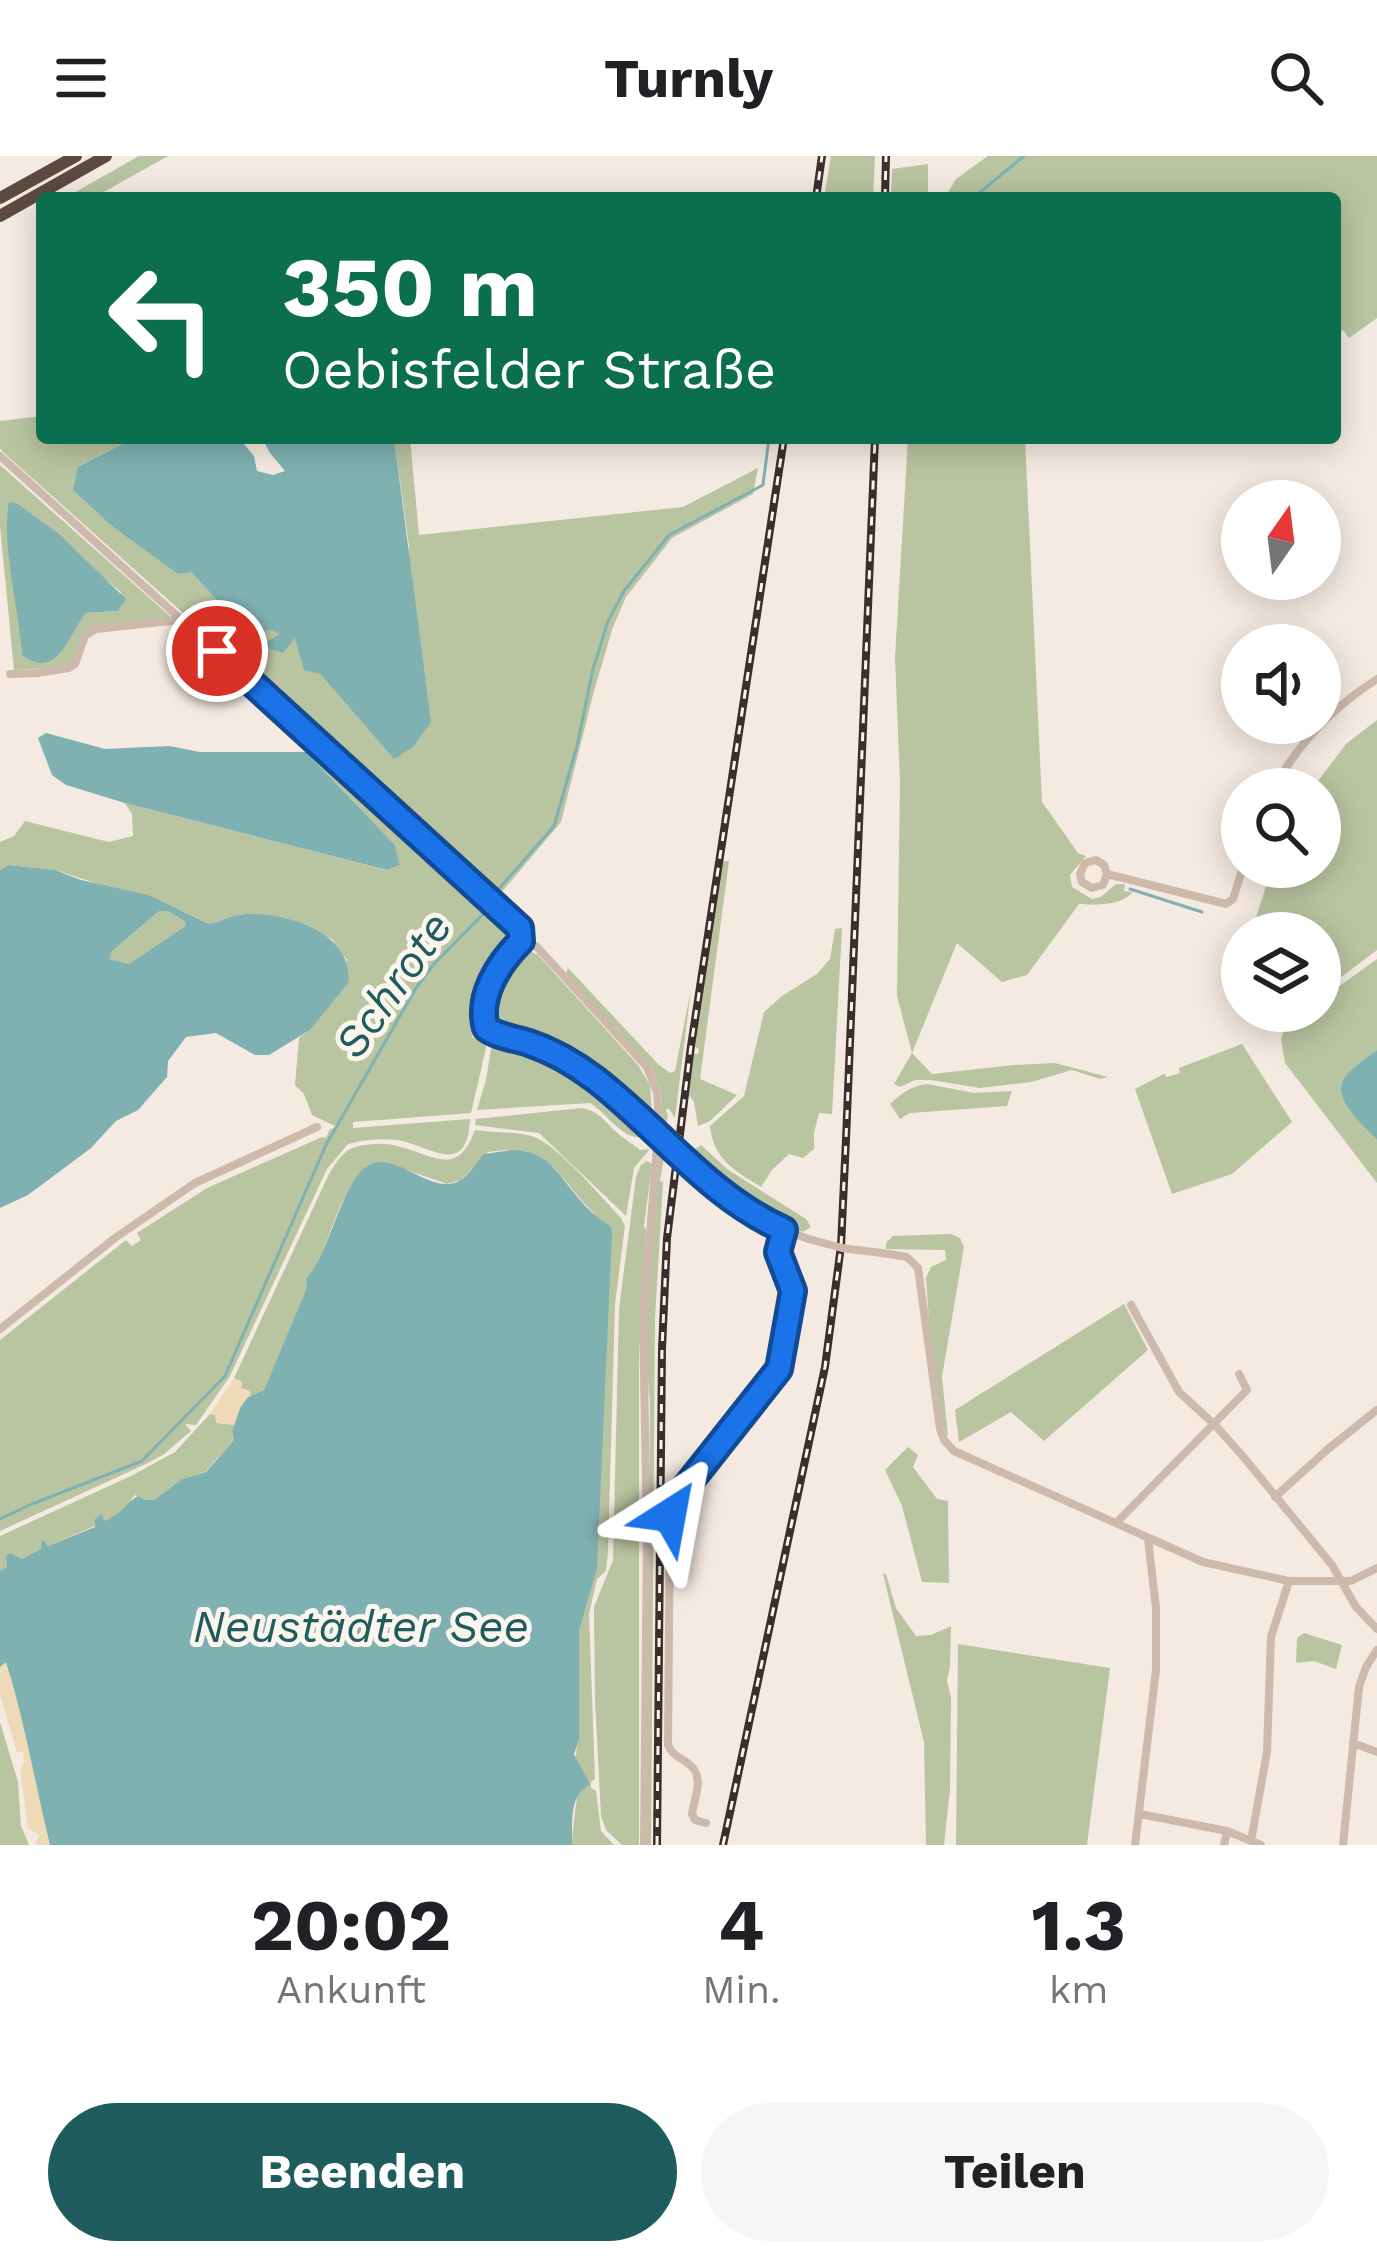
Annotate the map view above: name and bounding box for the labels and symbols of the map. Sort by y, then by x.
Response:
north arrow [1221,480,1341,600]
pin [166,600,268,702]
water label: Schrote [324,902,462,1068]
position arrow [607,1452,733,1578]
water label: Neustädter See [193,1600,529,1653]

